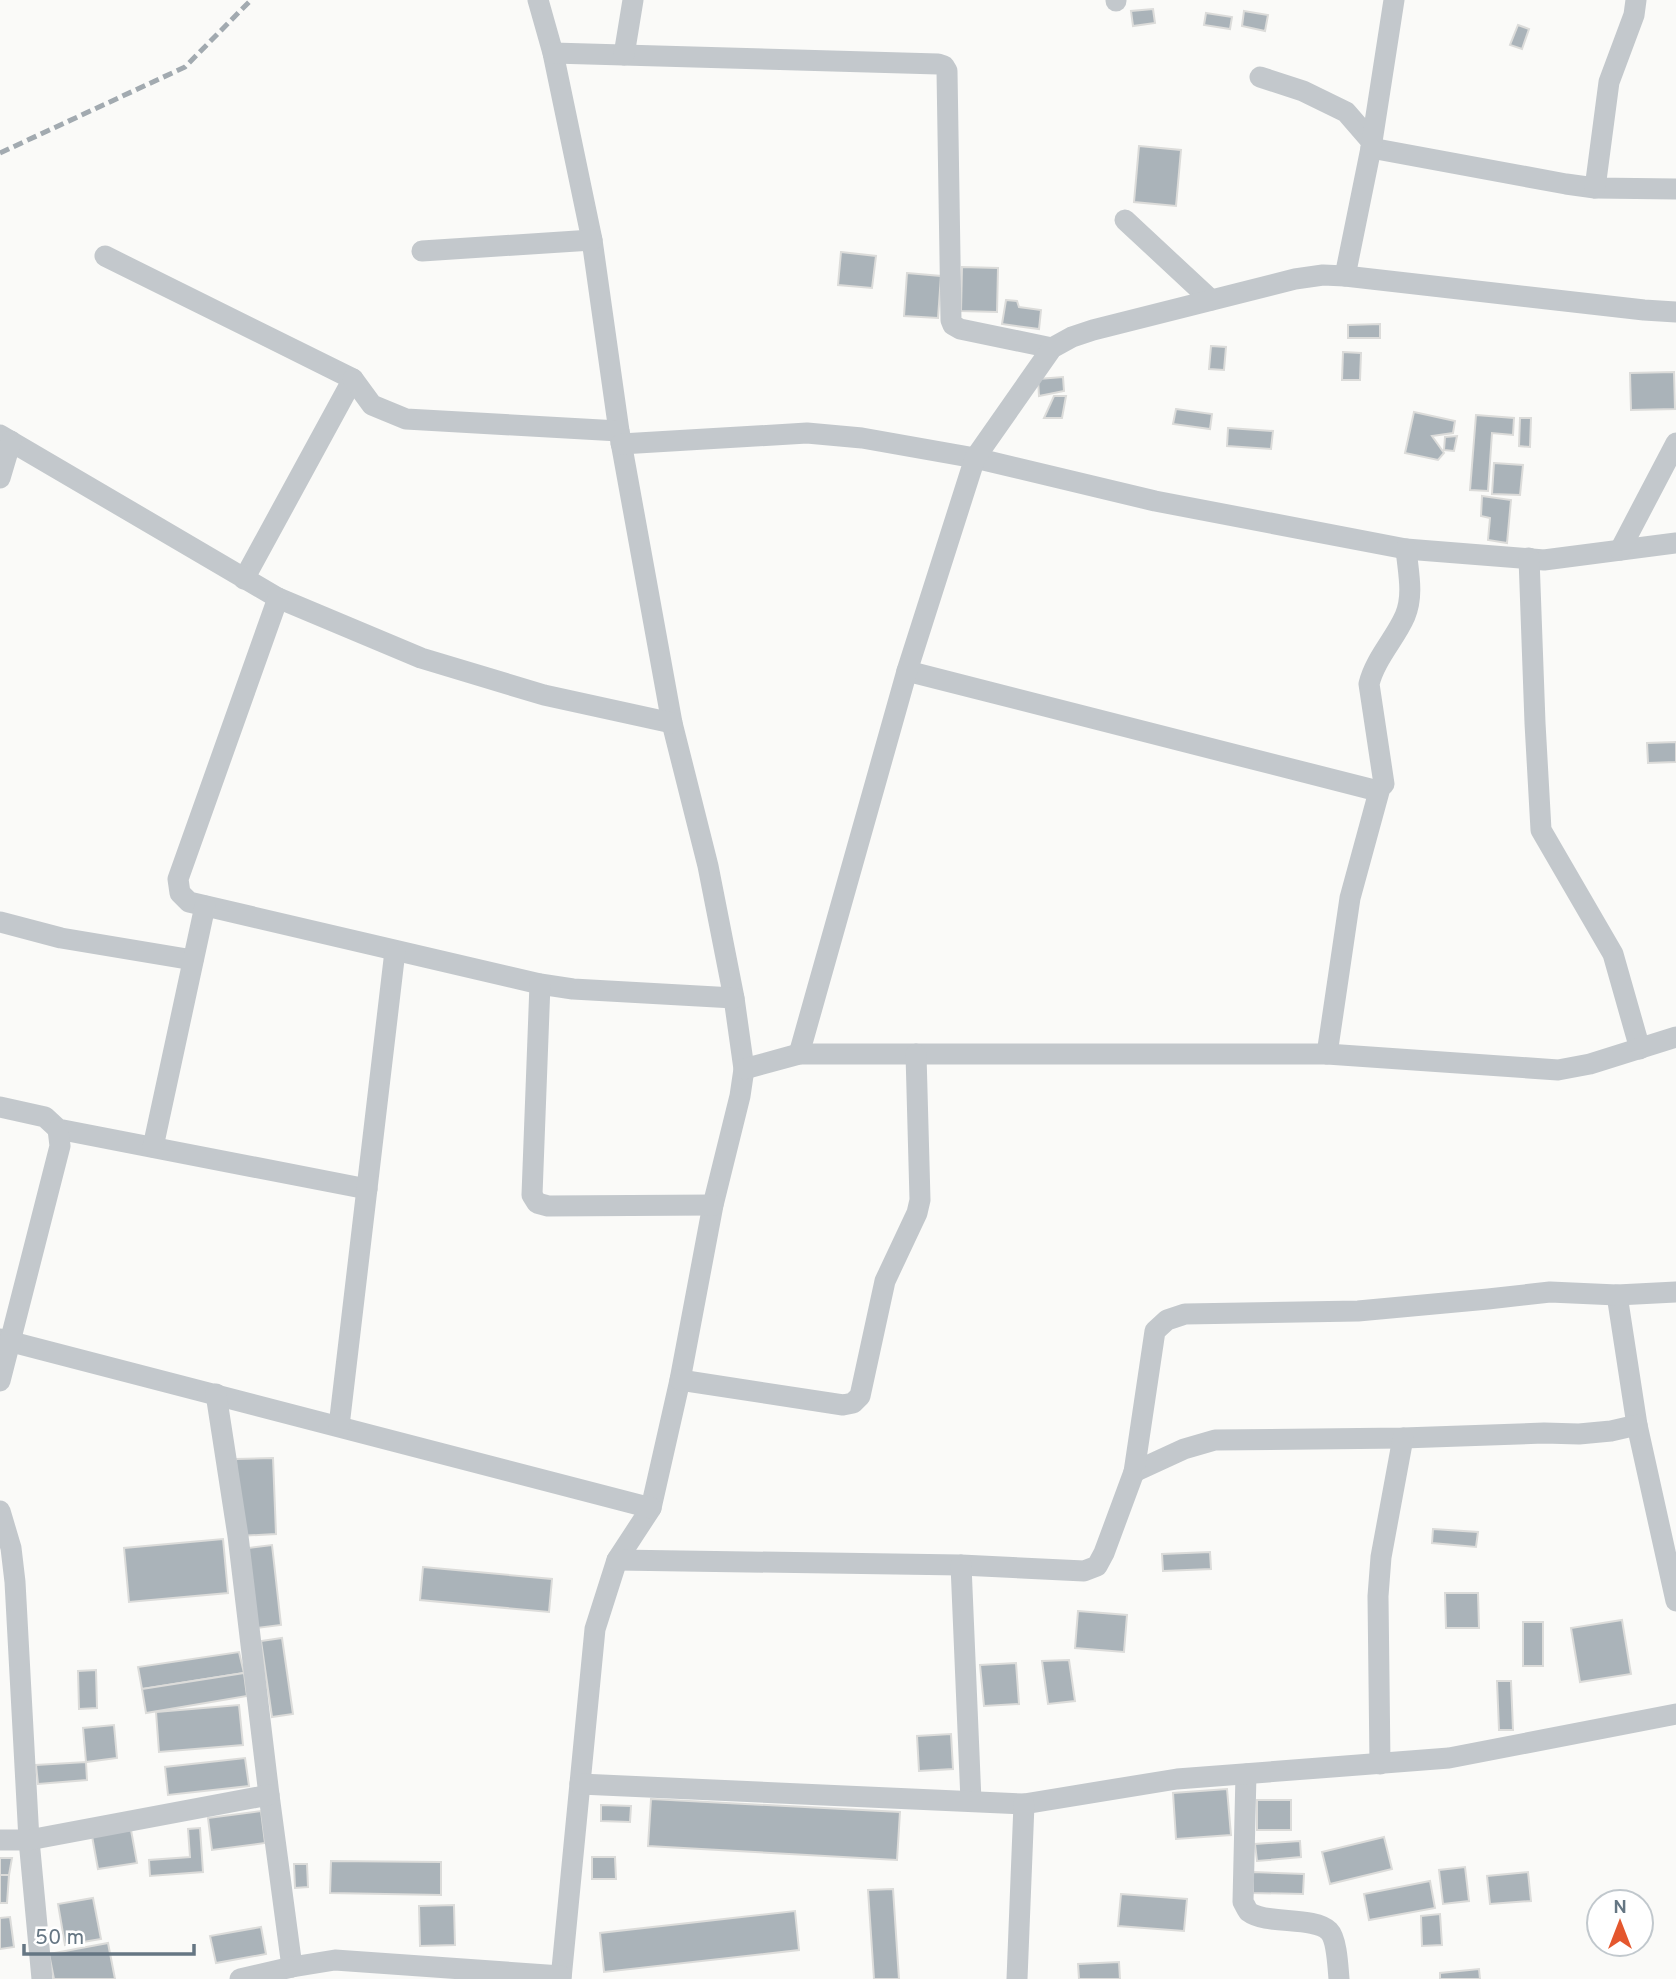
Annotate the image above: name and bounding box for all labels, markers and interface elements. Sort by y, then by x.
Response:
north arrow [1585,1888,1655,1958]
text: N [1613,1896,1627,1920]
scale bar [24,1912,194,1956]
text: 50 m [35,1925,84,1952]

